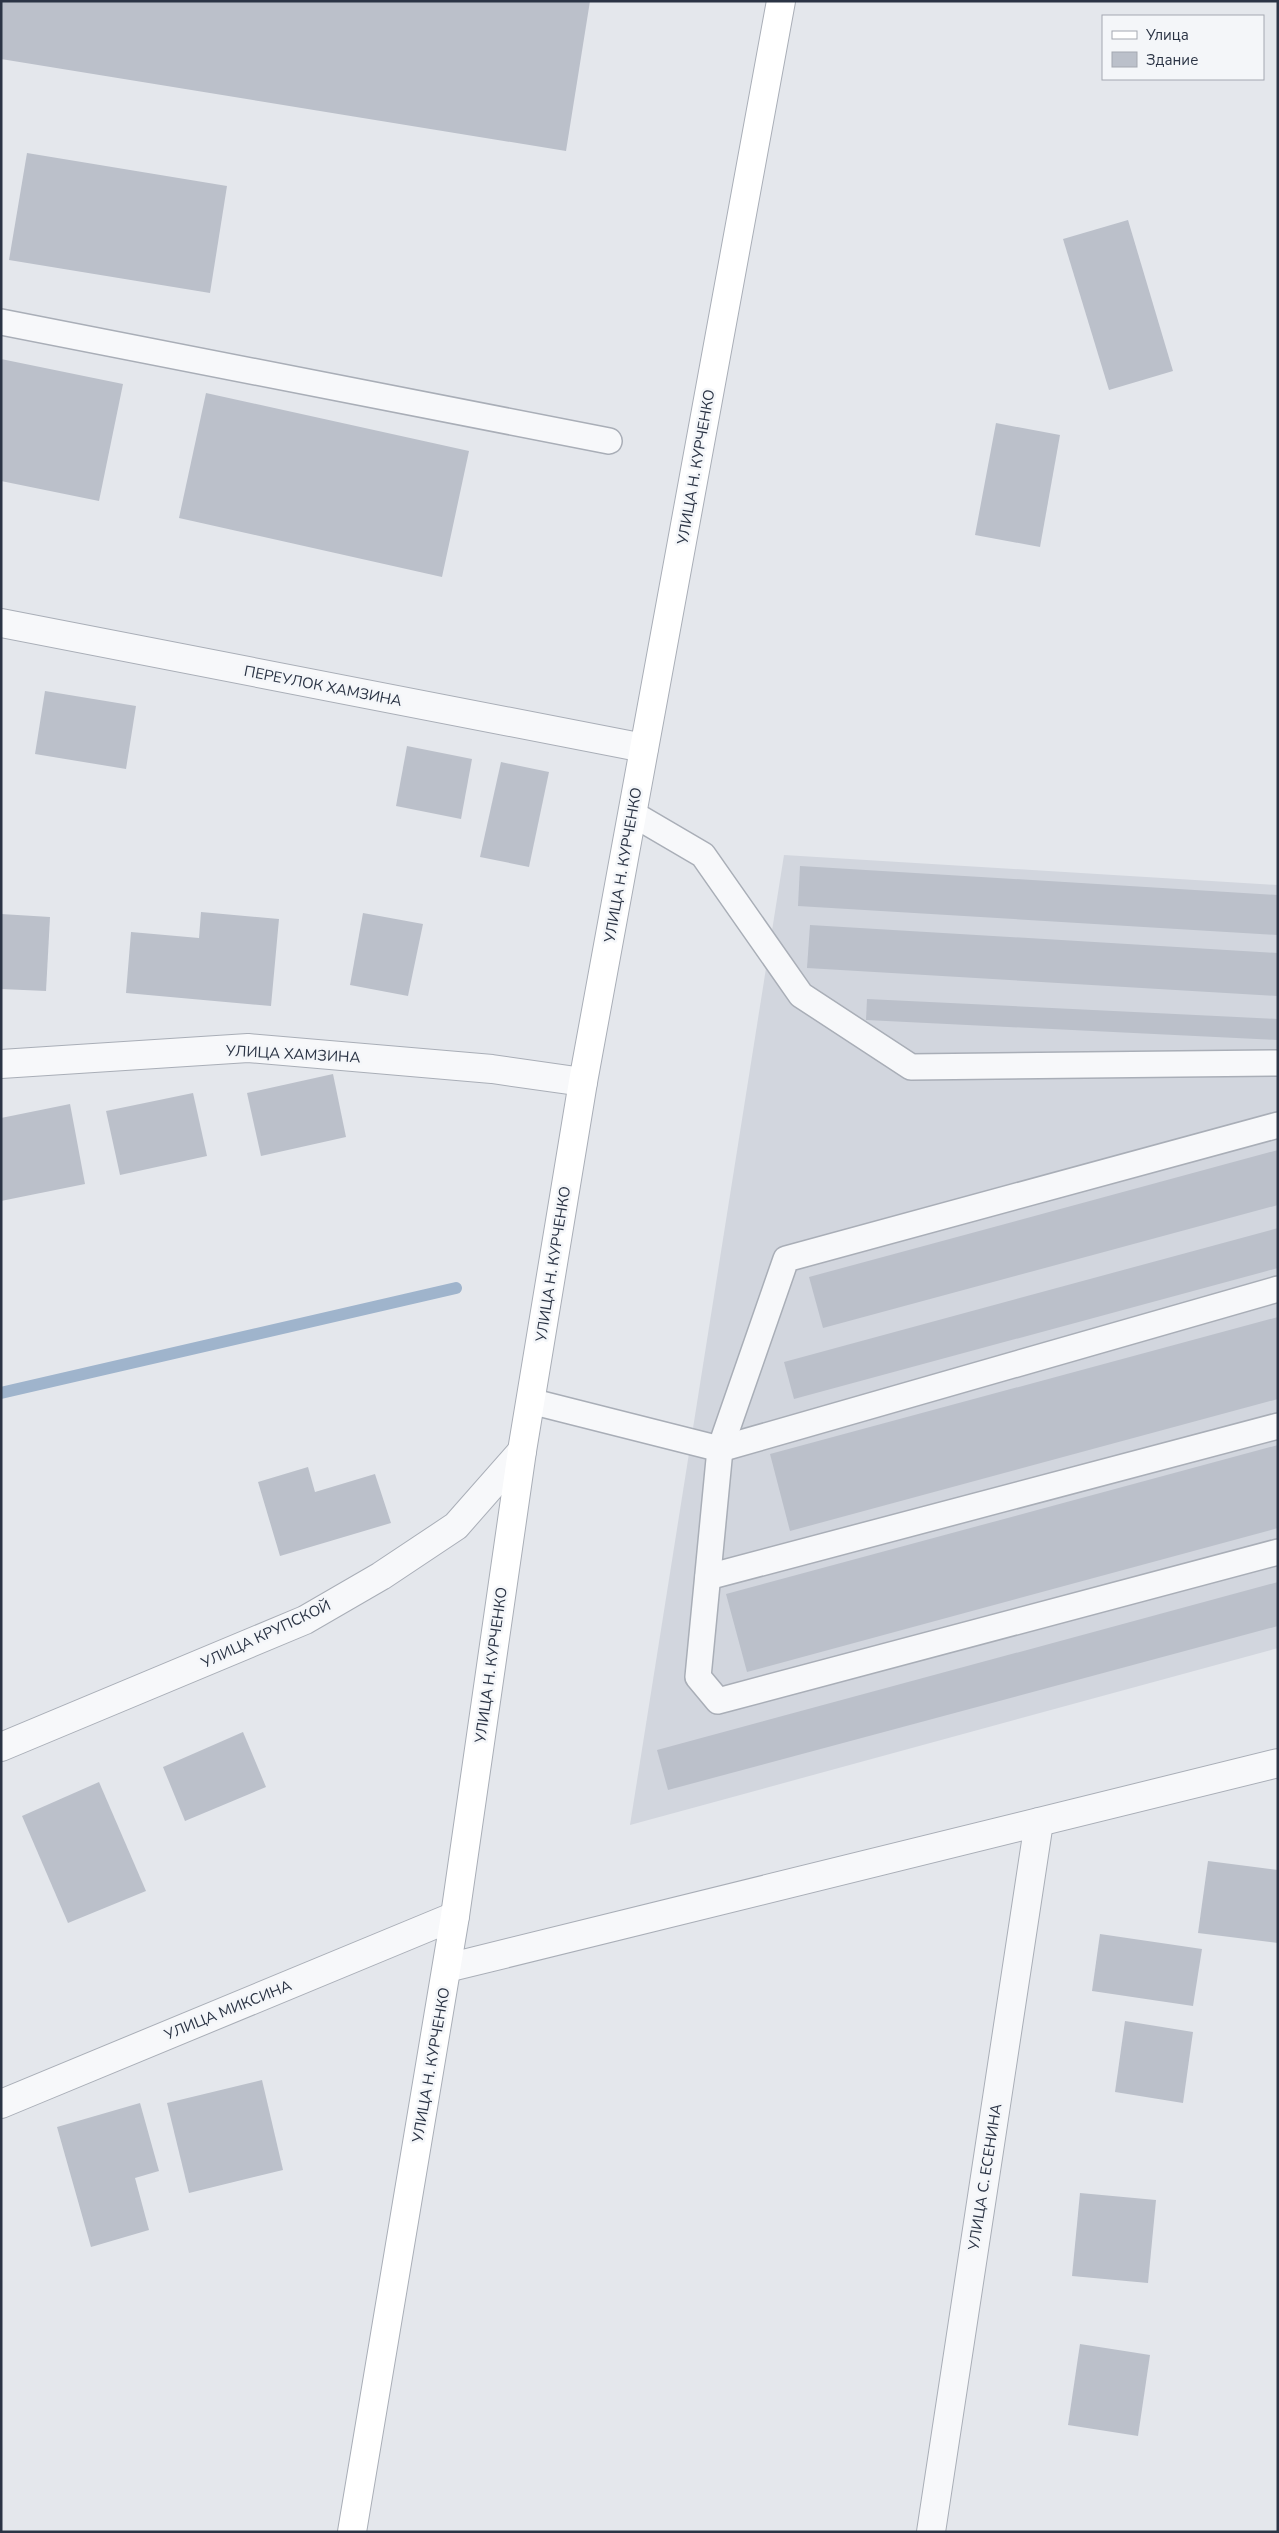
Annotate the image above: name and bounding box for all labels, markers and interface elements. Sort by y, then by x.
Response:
legend [1102,15,1264,80]
text: Улица [1145,25,1189,45]
text: Здание [1146,50,1198,70]
street label: УЛИЦА Н. КУРЧЕНКО [672,388,720,547]
street label: ПЕРЕУЛОК ХАМЗИНА [242,661,404,711]
street label: УЛИЦА Н. КУРЧЕНКО [599,786,647,945]
street label: УЛИЦА ХАМЗИНА [224,1040,361,1068]
street label: УЛИЦА Н. КУРЧЕНКО [531,1185,575,1344]
street label: УЛИЦА Н. КУРЧЕНКО [470,1586,512,1745]
street label: УЛИЦА КРУПСКОЙ [197,1595,334,1673]
street label: УЛИЦА МИКСИНА [161,1975,295,2045]
street label: УЛИЦА Н. КУРЧЕНКО [407,1986,455,2145]
street label: УЛИЦА С. ЕСЕНИНА [963,2102,1006,2253]

